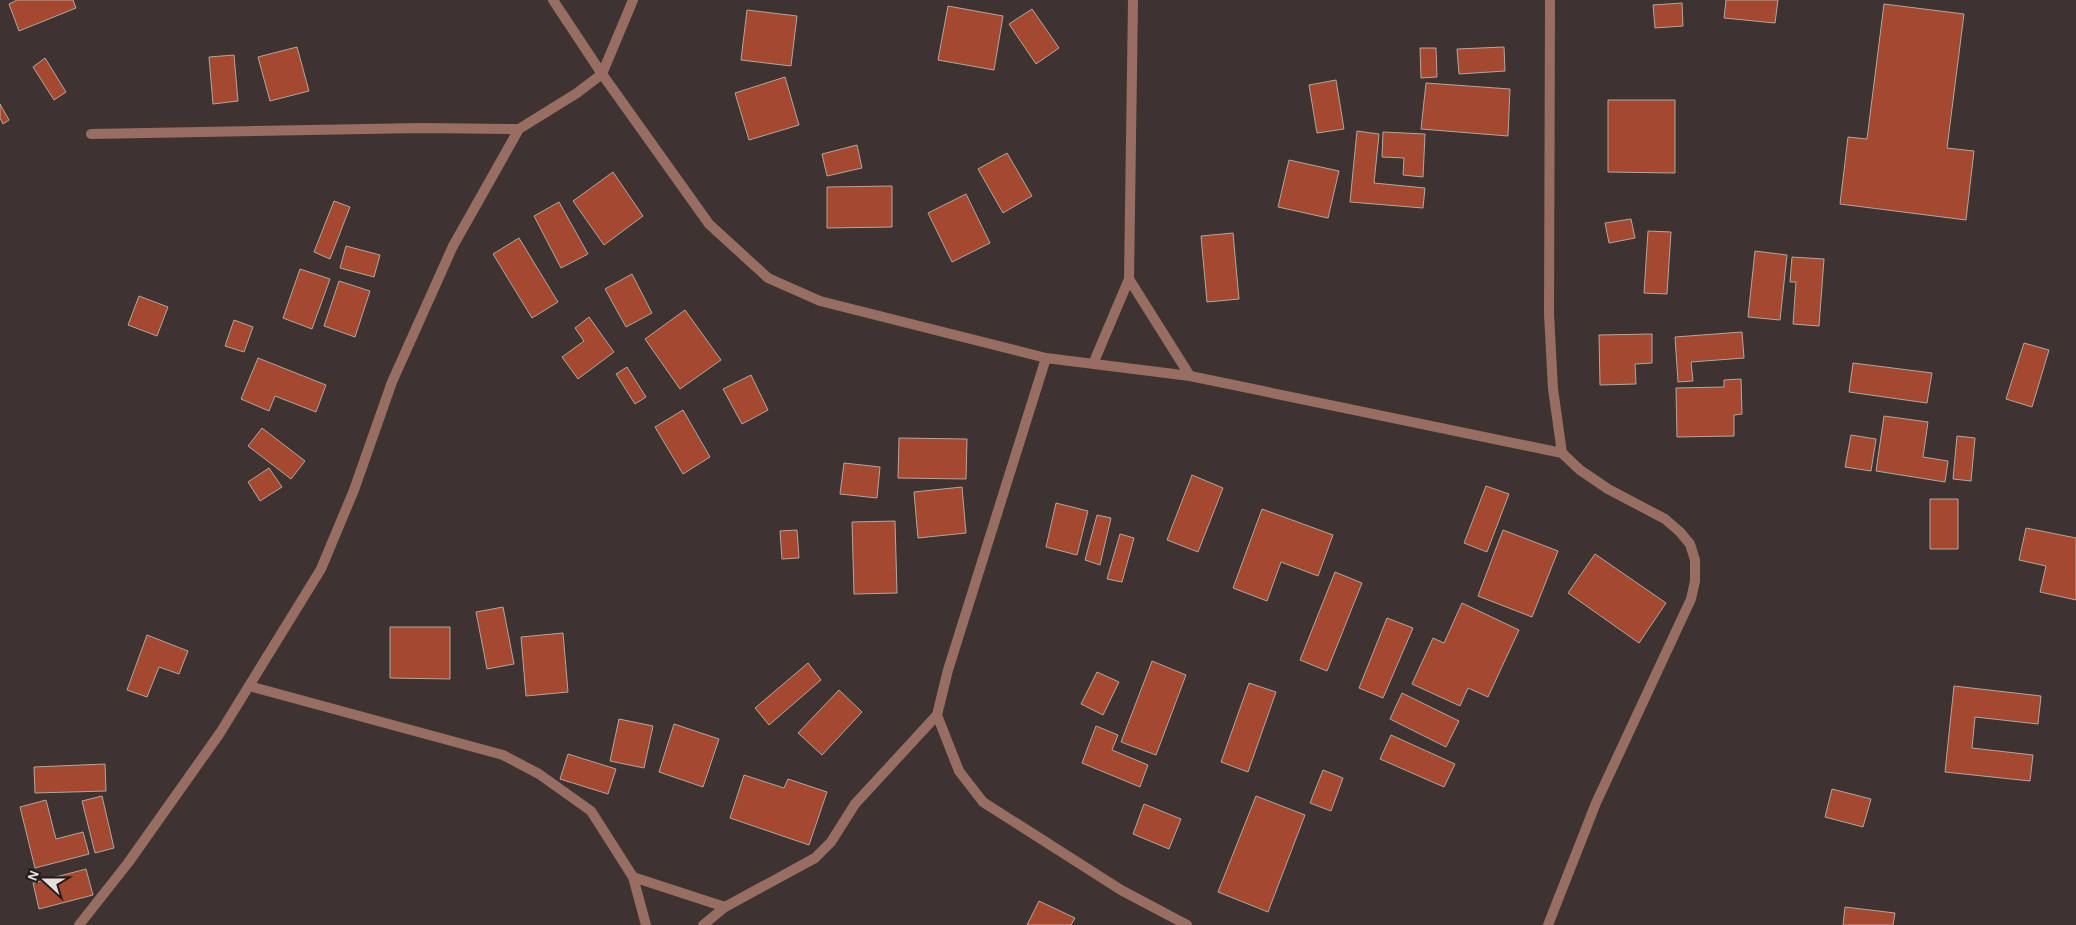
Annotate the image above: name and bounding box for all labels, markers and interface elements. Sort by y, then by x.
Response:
north arrow [20,855,70,905]
text: N [26,869,42,883]

